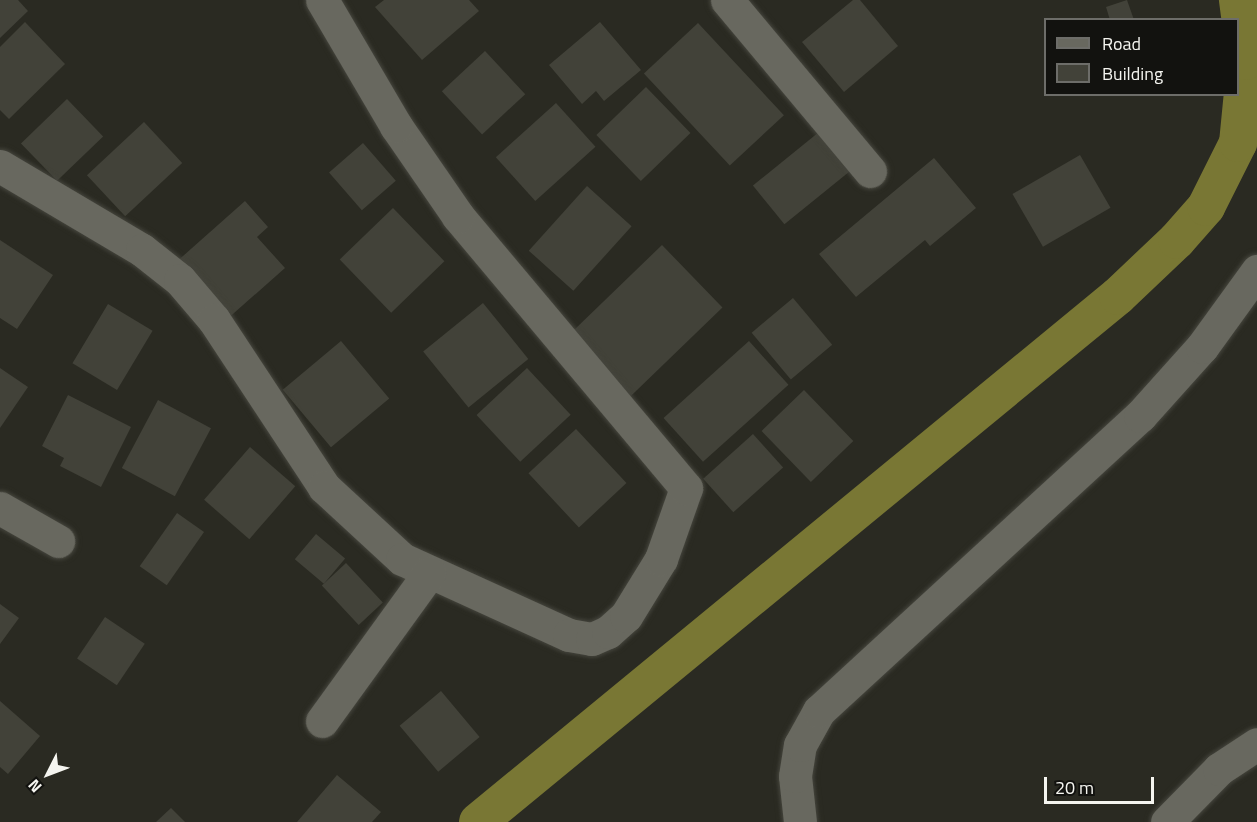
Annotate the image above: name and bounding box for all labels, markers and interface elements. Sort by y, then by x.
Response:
legend [1044,18,1239,96]
text: Road [1102,30,1141,57]
text: Building [1102,60,1163,87]
north arrow [18,744,78,804]
scale bar [1047,765,1156,803]
text: N [22,774,47,798]
text: 20 m [1055,774,1094,801]

